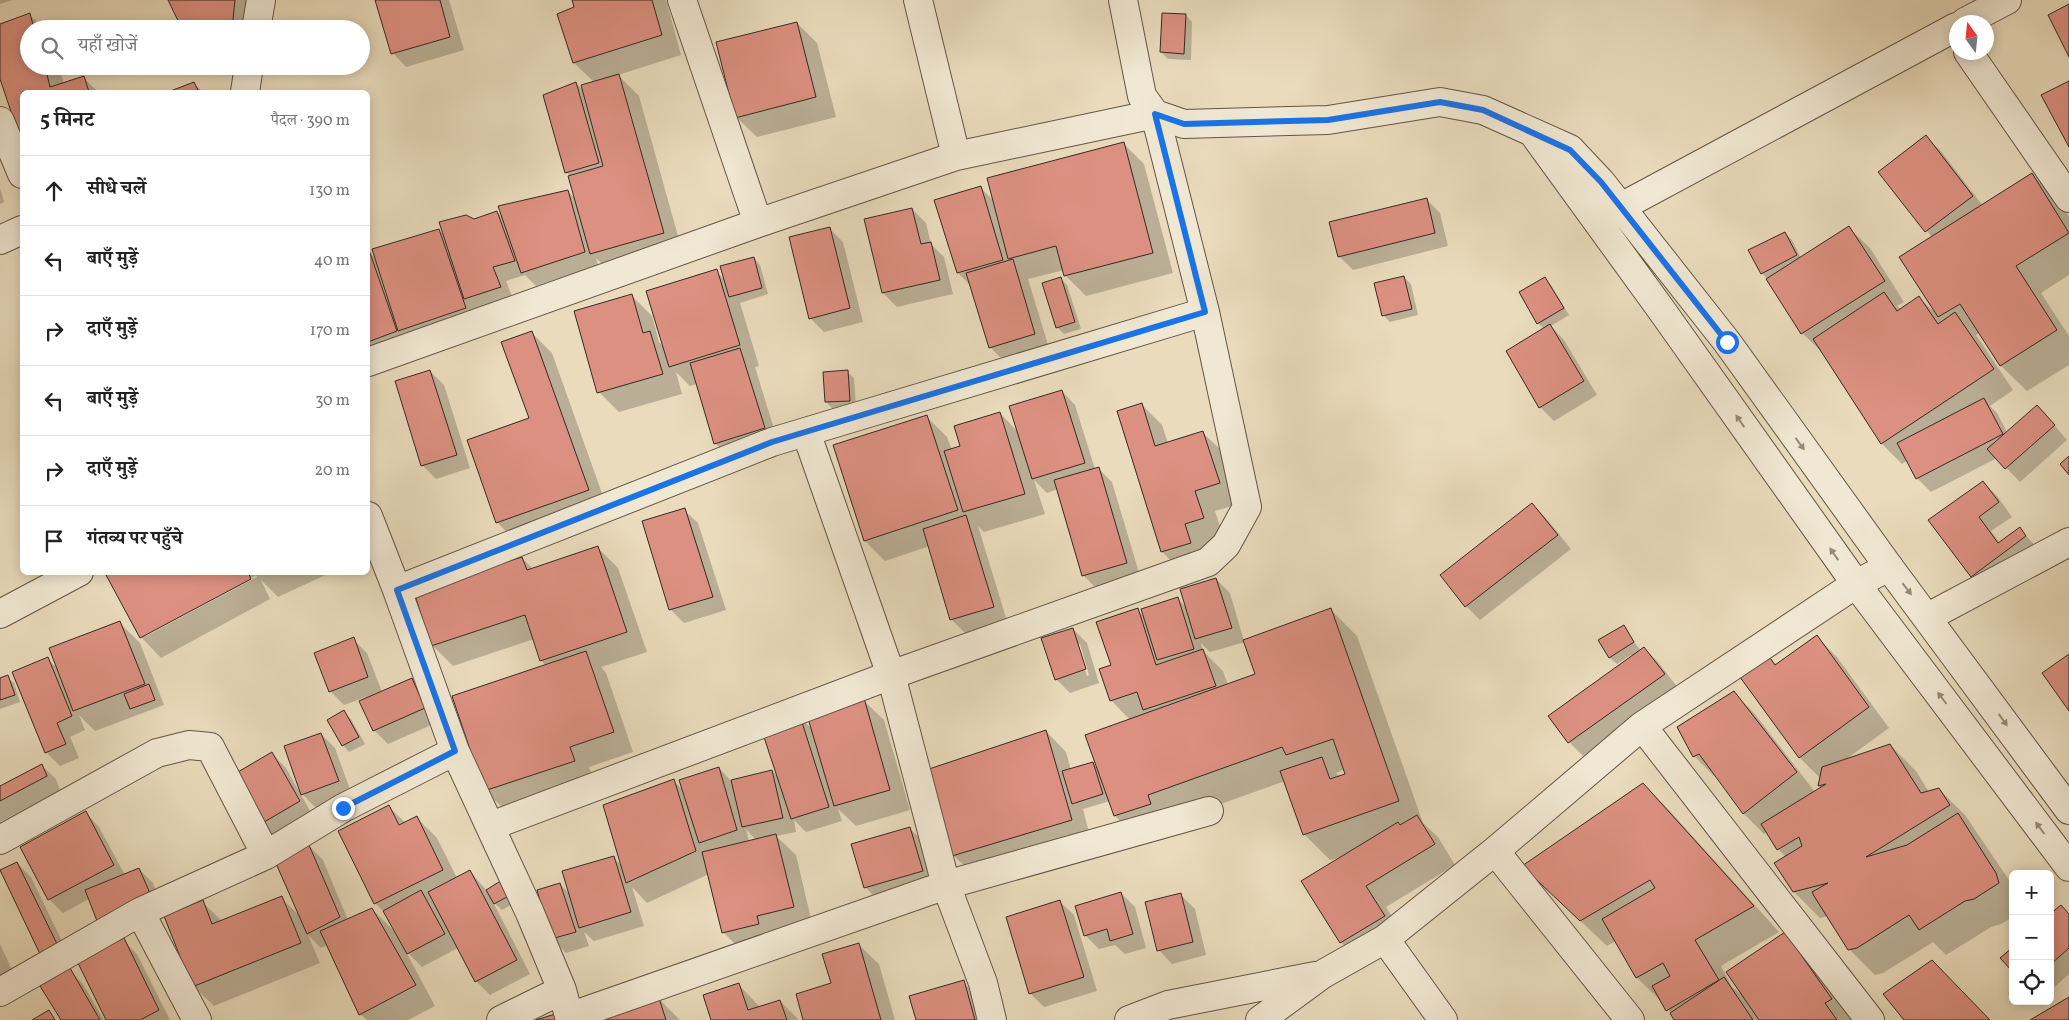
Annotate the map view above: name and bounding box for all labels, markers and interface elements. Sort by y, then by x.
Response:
north arrow [1949,15,1994,60]
search box [20,20,370,75]
text: यहाँ खोजें [78,33,137,59]
icon: search [38,34,66,62]
text: 5 मिनट [40,106,94,135]
text: पैदल · 390 m [271,110,350,132]
text: सीधे चलें [87,176,146,202]
icon: ahead [40,177,68,205]
text: 130 m [309,180,350,202]
text: बाएँ मुड़ें [87,246,138,272]
icon: left [40,247,68,275]
text: 40 m [314,250,350,272]
text: दाएँ मुड़ें [87,316,137,342]
icon: right [40,317,68,345]
text: 170 m [310,320,350,342]
route start [1716,331,1739,354]
text: बाएँ मुड़ें [87,386,138,412]
icon: left [40,387,68,415]
text: 30 m [315,390,350,412]
one-way arrow [1735,414,1745,428]
one-way arrow [1795,437,1806,450]
text: दाएँ मुड़ें [87,456,137,482]
icon: right [40,457,68,485]
text: 20 m [315,460,350,482]
text: गंतव्य पर पहुँचे [87,526,182,552]
icon: arrive [40,527,68,555]
one-way arrow [1829,547,1839,561]
one-way arrow [1901,583,1912,596]
one-way arrow [1937,691,1947,705]
one-way arrow [1998,713,2009,726]
route end [332,797,355,820]
one-way arrow [2034,822,2045,835]
map controls [2009,870,2054,1005]
button: + [2009,870,2054,915]
button: − [2009,915,2054,960]
button: locate [2009,960,2054,1005]

